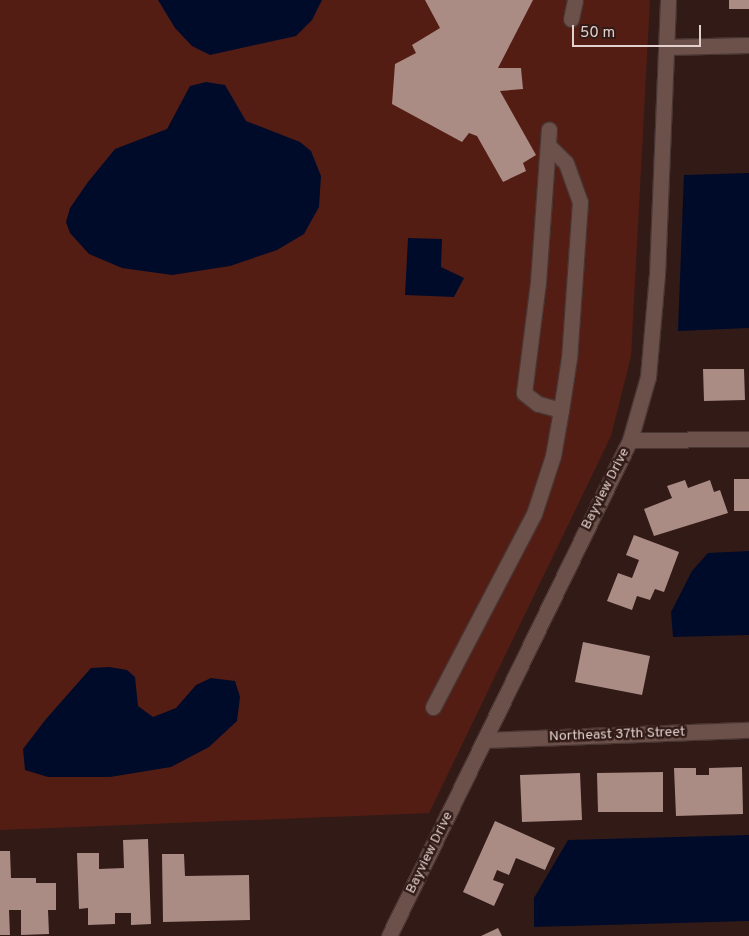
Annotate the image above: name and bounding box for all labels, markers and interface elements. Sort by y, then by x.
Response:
scale bar [574,15,703,47]
text: 50 m [580,24,615,43]
street label: Bayview Drive [578,446,634,532]
street label: Northeast 37th Street [549,724,685,746]
street label: Bayview Drive [403,809,457,897]

